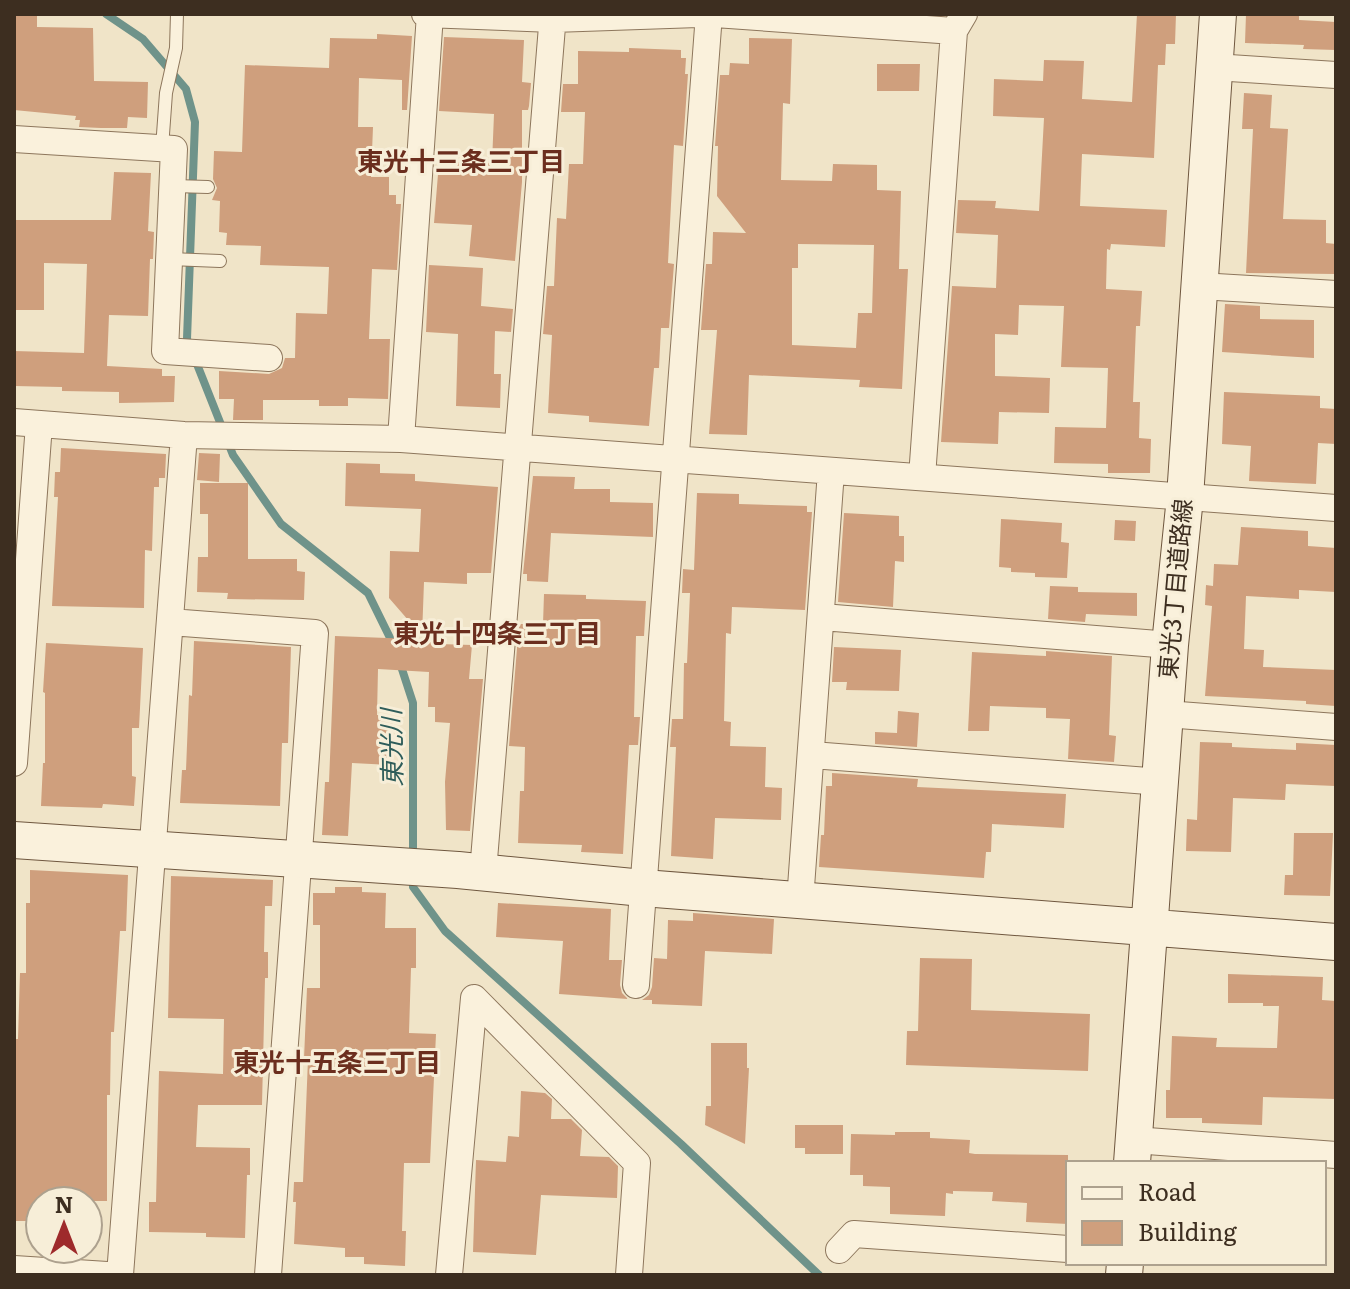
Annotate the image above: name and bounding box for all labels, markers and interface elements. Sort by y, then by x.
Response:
district label: 東光十三条三丁目 [357,140,565,179]
street label: 東光3丁目道路線 [1148,497,1199,680]
district label: 東光十四条三丁目 [393,612,601,651]
water label: 東光川 [369,706,410,787]
district label: 東光十五条三丁目 [233,1041,441,1080]
legend [1066,1161,1326,1265]
text: Road [1138,1173,1197,1208]
north arrow [24,1185,104,1265]
text: N [55,1187,73,1220]
text: Building [1138,1213,1237,1248]

